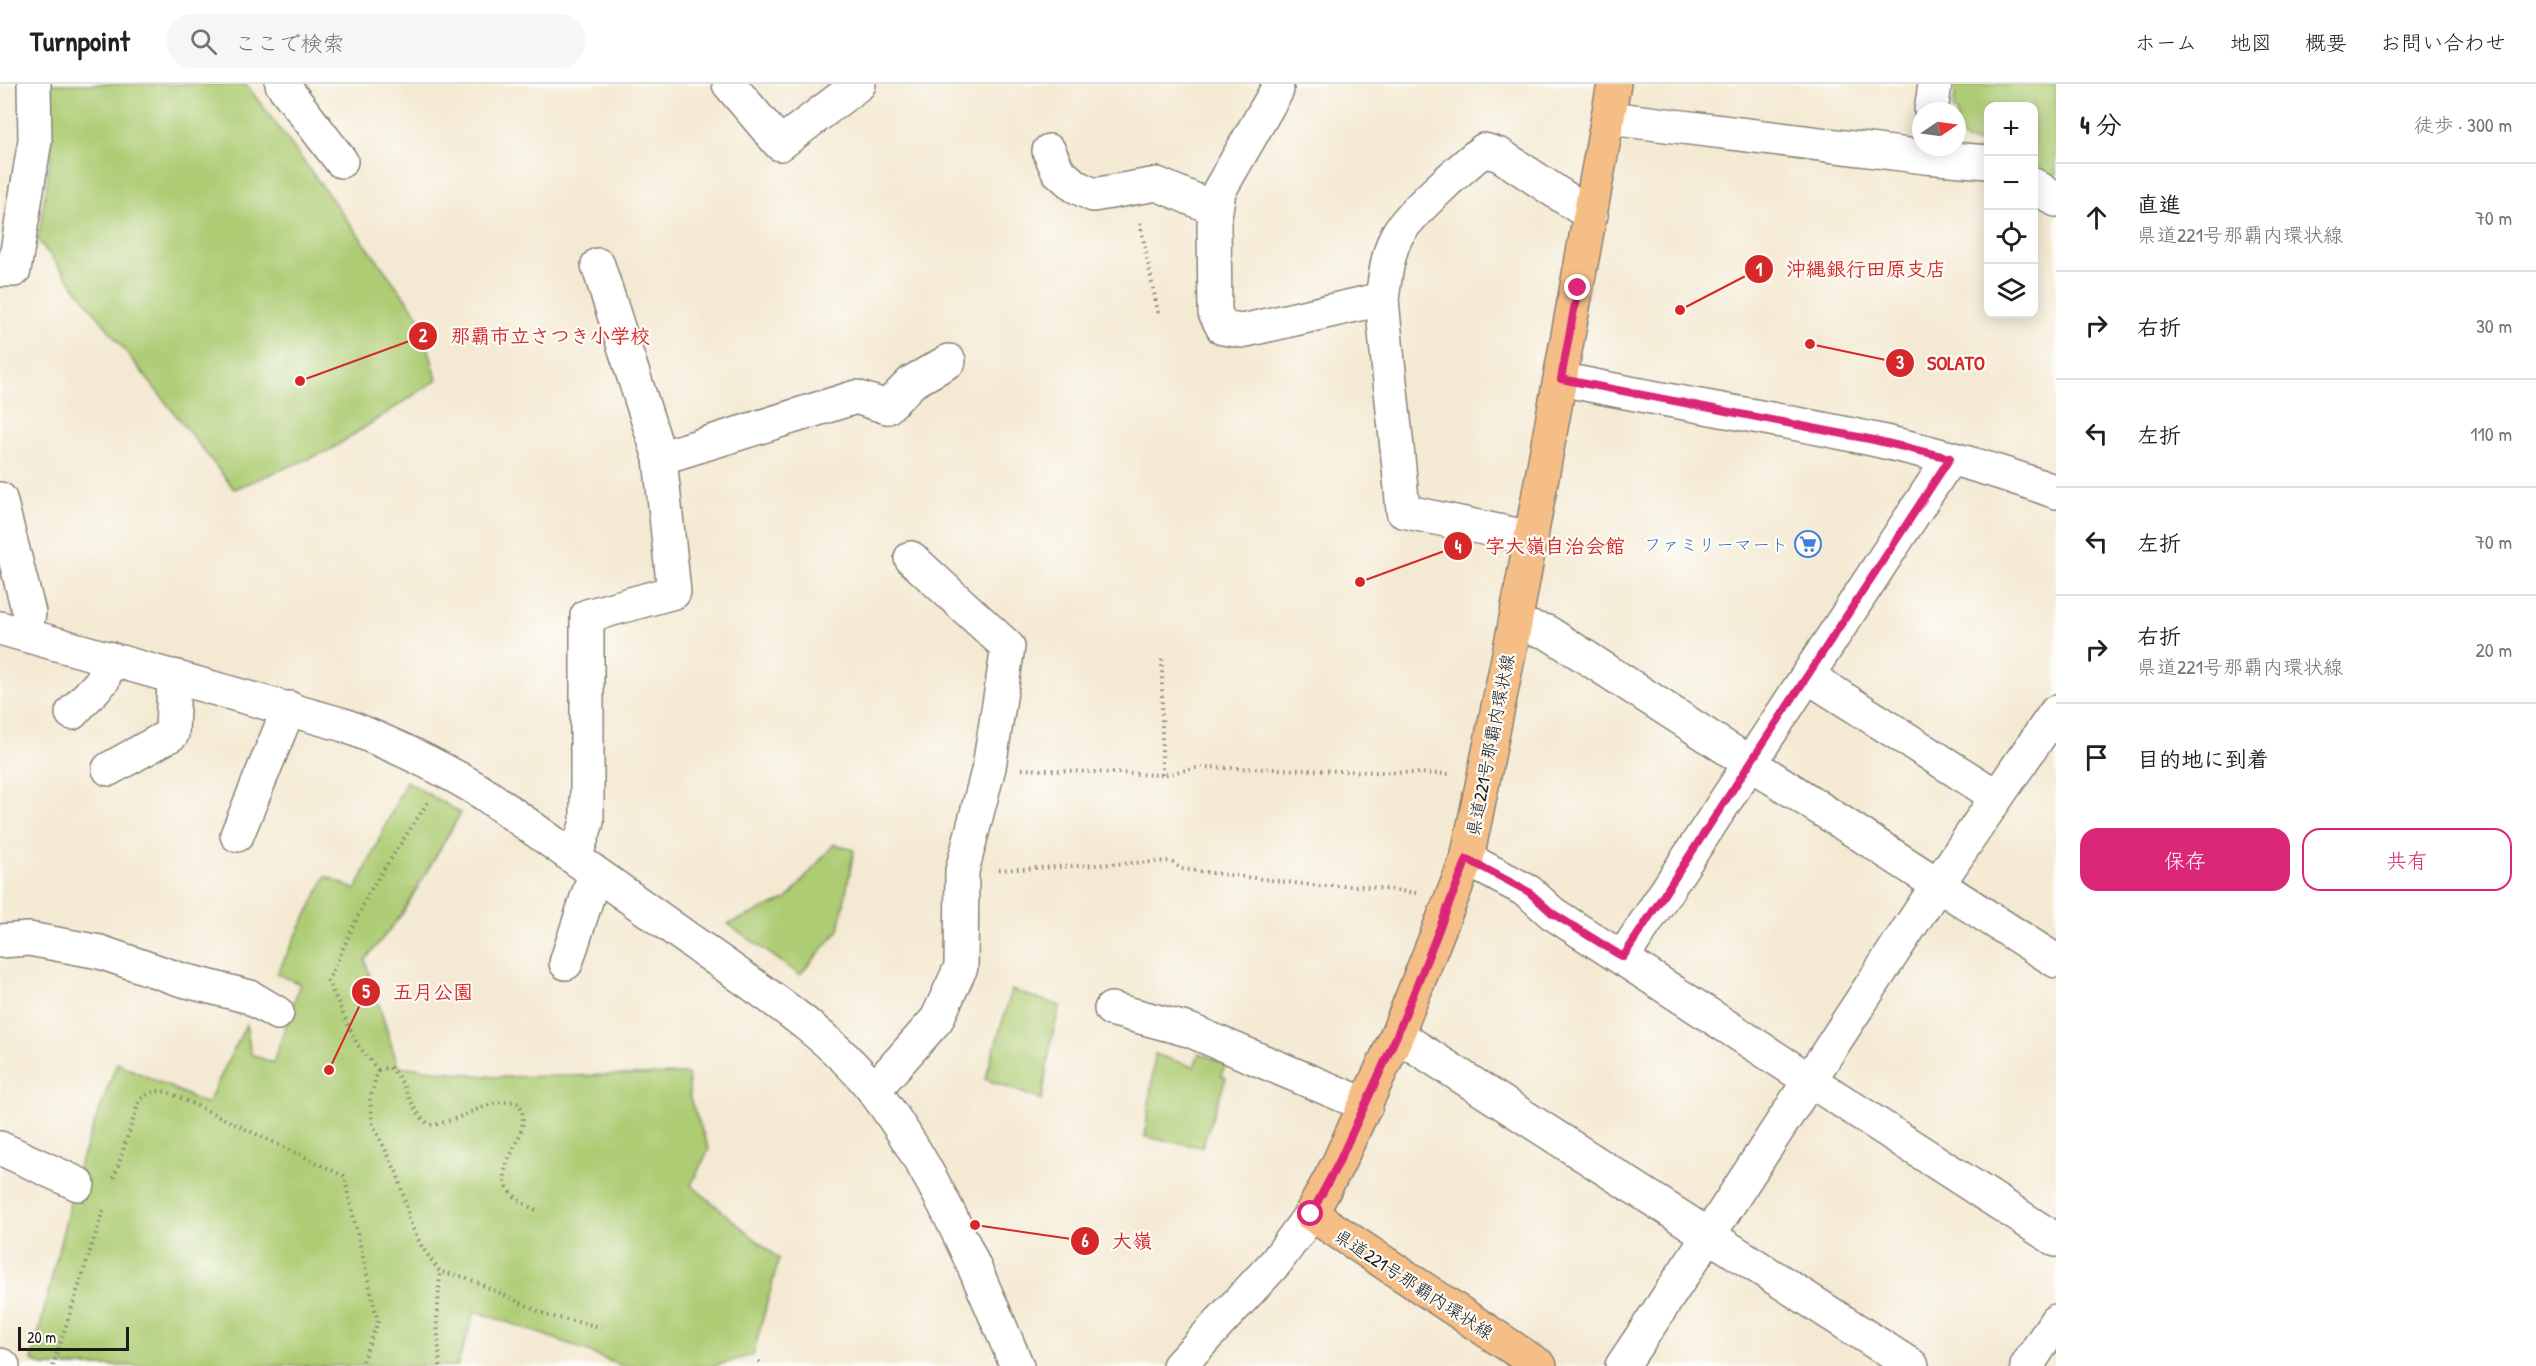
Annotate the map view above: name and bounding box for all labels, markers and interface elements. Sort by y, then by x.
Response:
search box [166,14,586,68]
text: Turnpoint [30,22,130,60]
icon: search [187,25,220,58]
text: ここで検索 [235,28,345,58]
text: ホーム [2135,28,2197,57]
text: 地図 [2230,28,2272,57]
text: 概要 [2305,28,2347,57]
text: お問い合わせ [2380,28,2506,57]
north arrow [1912,102,1966,156]
map controls [1984,102,2038,318]
button: + [1984,102,2038,156]
text: 4 分 [2080,107,2122,142]
text: 徒歩 · 300 m [2414,111,2512,138]
button: − [1984,156,2038,210]
text: 直進 [2137,189,2181,219]
icon: ahead [2080,201,2113,234]
text: 70 m [2475,204,2512,231]
button: locate [1984,210,2038,264]
text: 県道221号那覇内環状線 [2137,221,2343,248]
callout: 沖縄銀行田原支店 [1744,250,1958,288]
text: 沖縄銀行田原支店 [1786,255,1946,282]
text: 1 [1756,257,1763,282]
button: layers [1984,264,2038,318]
route end [1564,274,1590,300]
icon: right [2080,309,2113,342]
text: 右折 [2137,312,2181,342]
text: 30 m [2476,312,2512,339]
callout: 那覇市立さつき小学校 [408,317,662,355]
text: 那覇市立さつき小学校 [450,322,650,349]
text: 2 [419,323,428,348]
callout: SOLATO [1885,344,1997,382]
text: SOLATO [1927,349,1985,376]
text: 3 [1896,350,1904,375]
icon: left [2080,417,2113,450]
text: 左折 [2137,420,2181,450]
text: 110 m [2470,420,2512,447]
icon: left [2080,525,2113,558]
callout: 字大嶺自治会館 [1443,527,1637,565]
text: 左折 [2137,528,2181,558]
text: 70 m [2475,528,2512,555]
supermarket icon: ファミリーマート [1793,529,1823,559]
text: 字大嶺自治会館 [1485,532,1625,559]
place label: ファミリーマート [1644,532,1788,557]
text: 4 [1455,534,1462,559]
text: 右折 [2137,621,2181,651]
icon: right [2080,633,2113,666]
text: 20 m [2475,636,2512,663]
street label: 県道221号那覇内環状線 [1460,652,1520,838]
text: 県道221号那覇内環状線 [2137,653,2343,680]
icon: arrive [2080,741,2113,774]
text: 目的地に到着 [2137,744,2269,774]
button: 保存 [2080,828,2290,891]
button: 共有 [2302,828,2512,891]
callout: 五月公園 [351,973,485,1011]
text: 五月公園 [393,978,473,1005]
text: 5 [362,979,370,1004]
route start [1297,1200,1323,1226]
callout: 大嶺 [1070,1222,1164,1260]
street label: 県道221号那覇内環状線 [1329,1223,1499,1345]
text: 大嶺 [1112,1227,1152,1254]
text: 6 [1081,1228,1089,1253]
scale bar [18,1324,129,1352]
text: 20 m [27,1326,56,1348]

